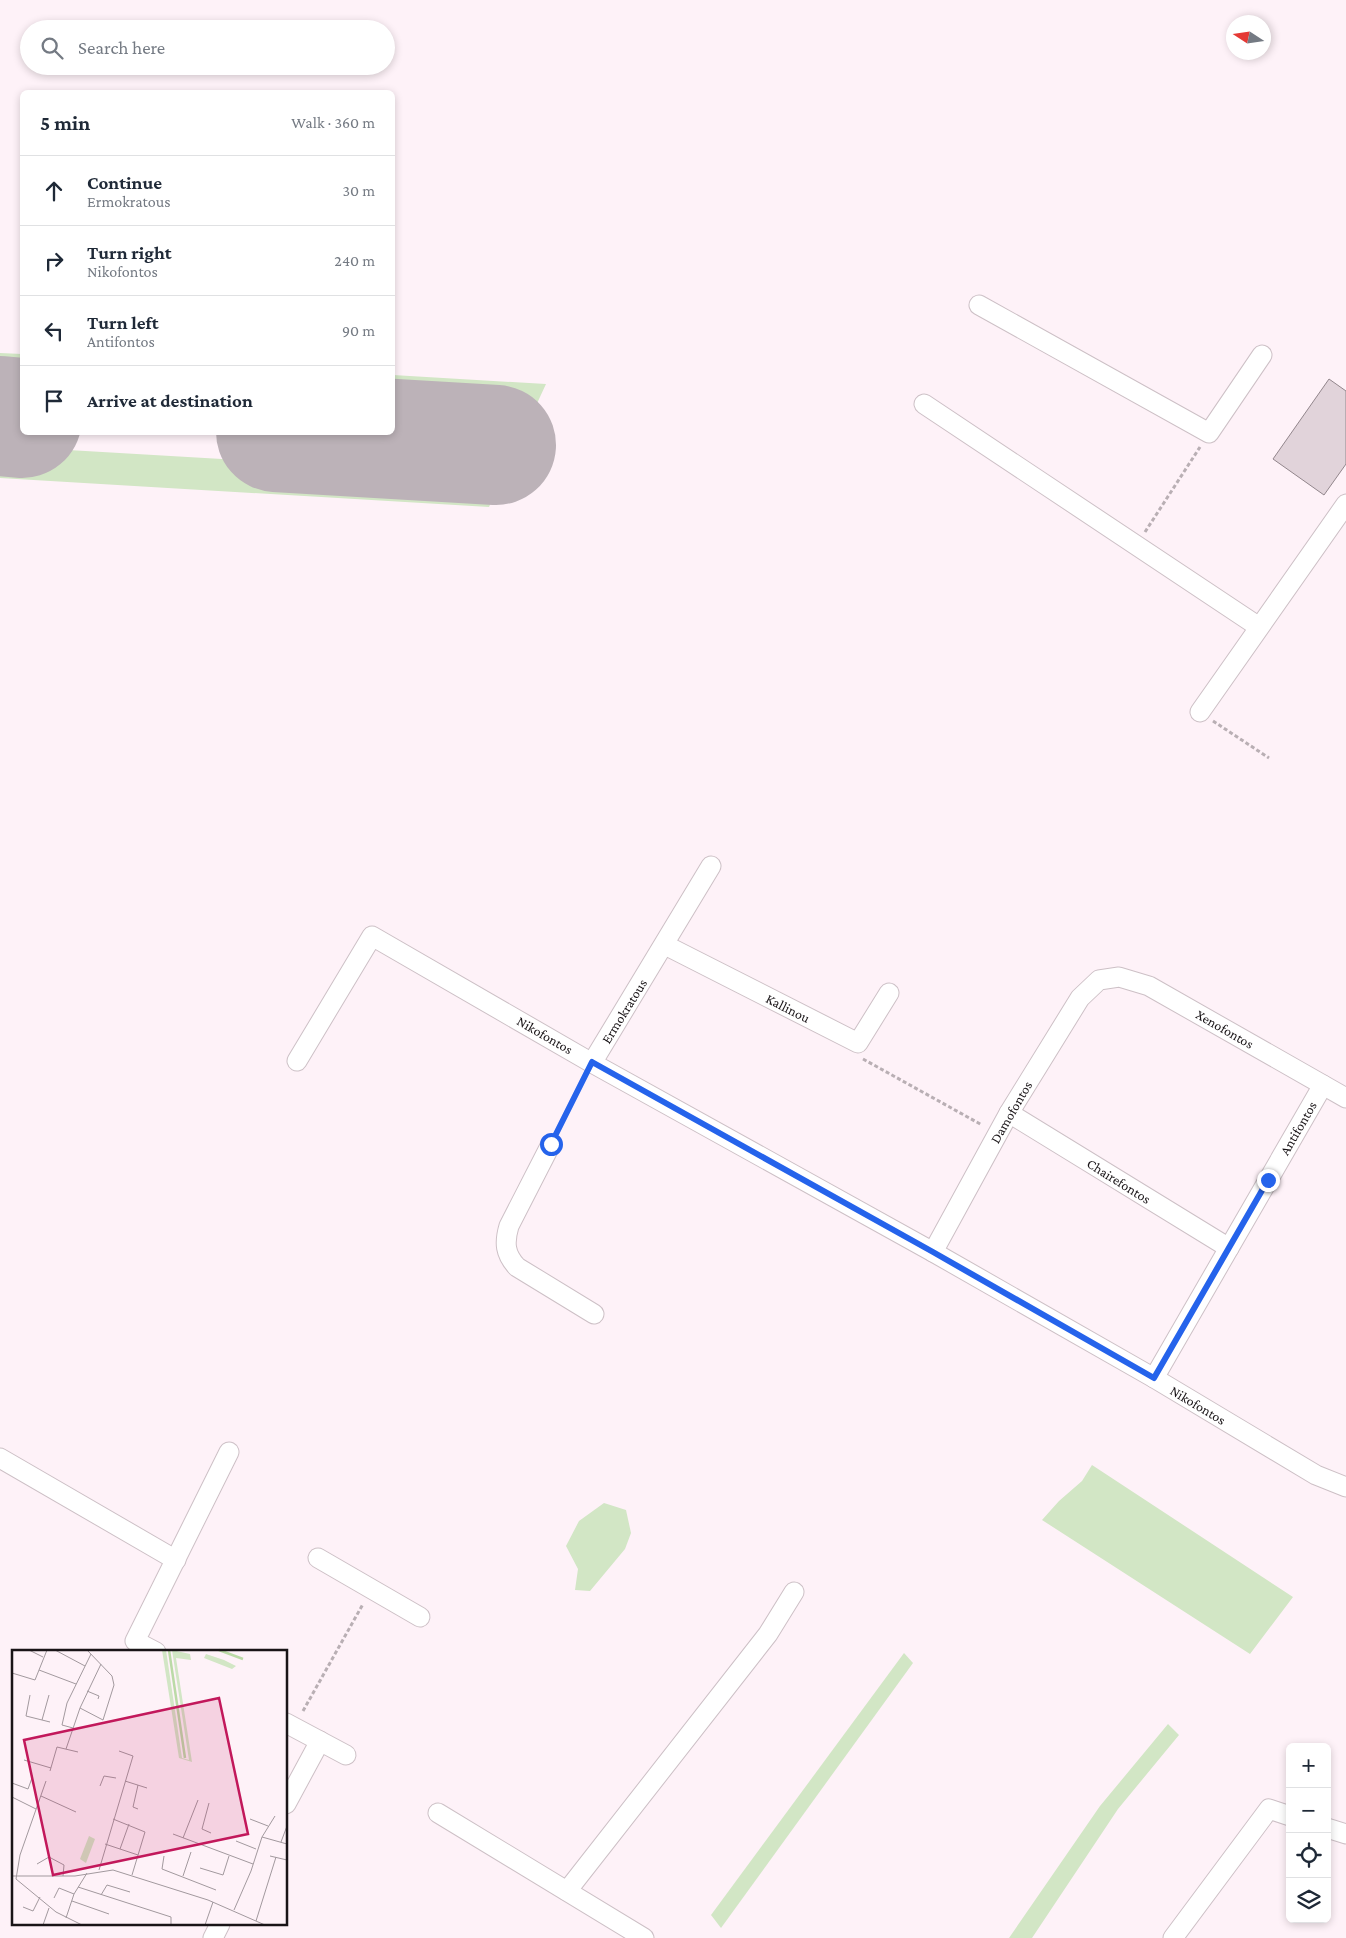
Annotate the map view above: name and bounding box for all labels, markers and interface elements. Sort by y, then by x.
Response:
north arrow [1226,15,1271,60]
search box [20,20,395,75]
icon: search [38,34,66,62]
text: Search here [78,37,165,58]
text: 5 min [40,111,90,135]
text: Walk · 360 m [291,114,375,131]
text: Continue [87,172,162,193]
icon: ahead [40,177,68,205]
text: 30 m [343,182,375,199]
text: Ermokratous [87,193,170,210]
text: Turn right [87,242,172,263]
icon: right [40,247,68,275]
text: 240 m [334,252,375,269]
text: Nikofontos [87,263,158,280]
text: Turn left [87,312,159,333]
icon: left [40,317,68,345]
text: 90 m [342,322,375,339]
text: Antifontos [87,333,155,350]
icon: arrive [40,387,68,415]
text: Arrive at destination [87,390,253,411]
street label: Ermokratous [598,976,650,1046]
street label: Kallinou [763,990,813,1026]
street label: Xenofontos [1193,1006,1257,1052]
street label: Nikofontos [514,1013,576,1057]
street label: Damofontos [987,1078,1035,1146]
street label: Antifontos [1276,1098,1320,1158]
route start [540,1133,563,1156]
street label: Chairefontos [1084,1155,1154,1207]
route end [1257,1169,1280,1192]
street label: Nikofontos [1167,1382,1229,1428]
inset map [12,1650,288,1926]
map controls [1286,1743,1331,1923]
button: + [1286,1743,1331,1788]
button: − [1286,1788,1331,1833]
button: locate [1286,1833,1331,1878]
button: layers [1286,1878,1331,1923]

